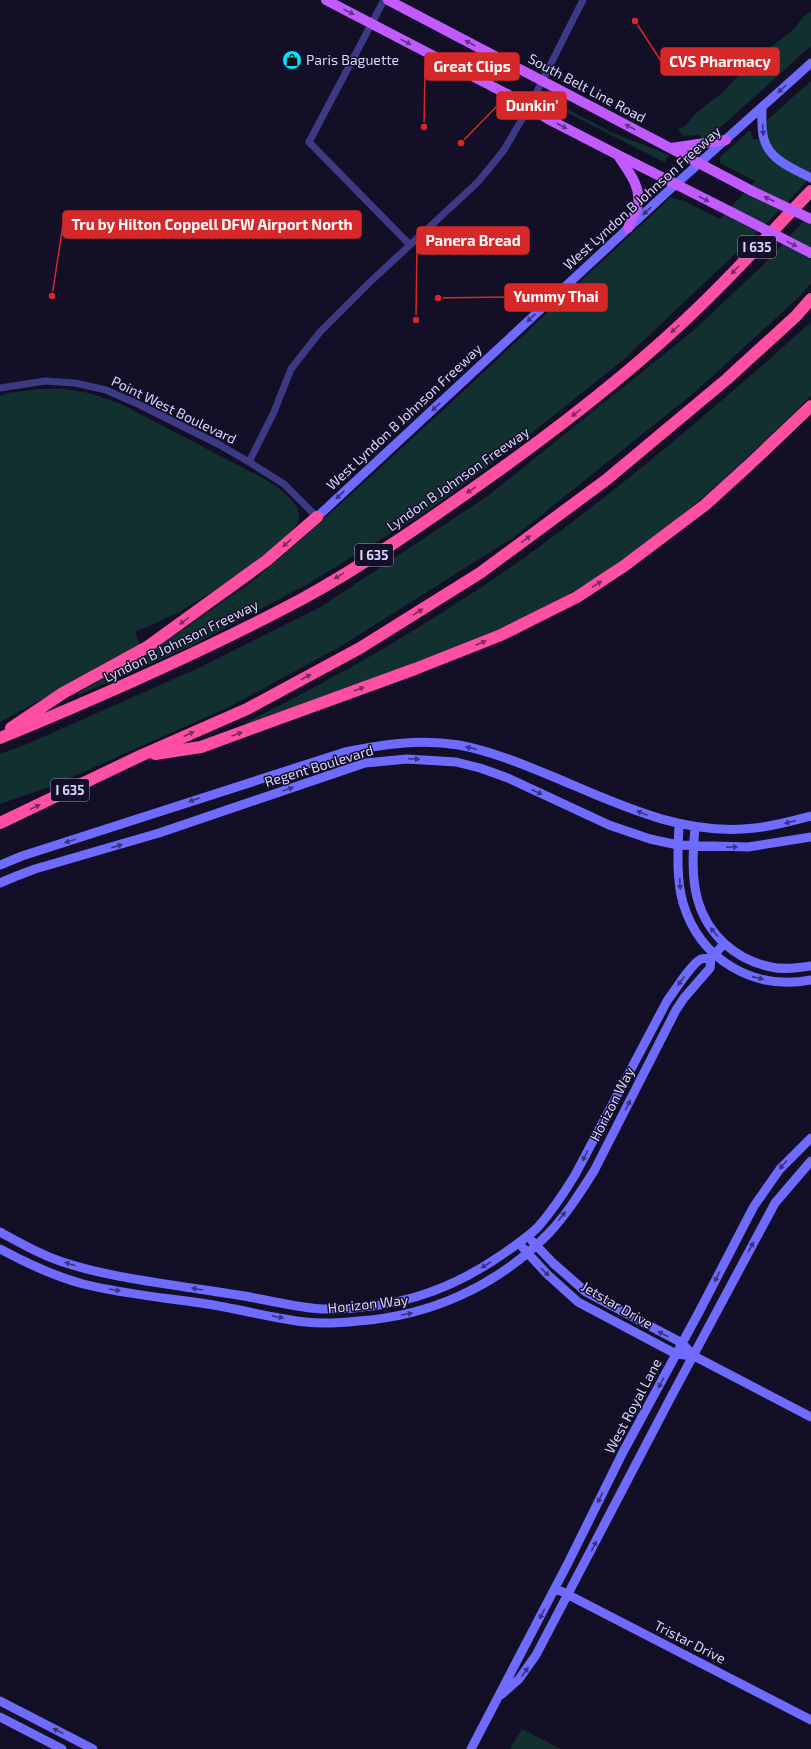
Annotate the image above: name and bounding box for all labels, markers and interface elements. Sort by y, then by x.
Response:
one-way arrow [343,9,355,15]
one-way arrow [401,38,412,45]
one-way arrow [464,40,476,46]
callout: CVS Pharmacy [661,48,779,75]
shop icon: Paris Baguette [281,49,303,71]
street label: South Belt Line Road [526,49,649,126]
place label: Paris Baguette [306,51,399,68]
text: CVS Pharmacy [669,52,771,71]
callout: Great Clips [425,53,519,80]
text: Great Clips [433,57,511,75]
one-way arrow [777,85,787,94]
callout: Dunkin' [497,92,566,119]
text: Dunkin' [506,96,558,114]
street label: West Lyndon B Johnson Freeway [559,122,724,273]
one-way arrow [557,123,568,130]
one-way arrow [624,124,636,130]
one-way arrow [760,124,767,136]
one-way arrow [698,196,710,202]
one-way arrow [763,196,774,202]
one-way arrow [642,206,651,215]
callout: Tru by Hilton Coppell DFW Airport North [63,211,361,238]
text: Tru by Hilton Coppell DFW Airport North [71,215,353,234]
callout: Panera Bread [417,227,529,254]
text: Panera Bread [425,231,521,249]
road number: I 635 [738,236,776,258]
one-way arrow [787,241,798,247]
one-way arrow [730,265,740,275]
callout: Yummy Thai [505,284,607,311]
text: Yummy Thai [513,287,599,306]
one-way arrow [526,314,536,323]
one-way arrow [670,324,680,333]
street label: West Lyndon B Johnson Freeway [323,340,485,494]
street label: Point West Boulevard [109,372,239,447]
one-way arrow [431,402,441,412]
one-way arrow [570,408,581,417]
street label: Lyndon B Johnson Freeway [383,423,533,535]
one-way arrow [466,486,477,494]
one-way arrow [335,491,346,500]
one-way arrow [520,535,531,544]
one-way arrow [282,538,293,547]
road number: I 635 [355,544,393,566]
one-way arrow [333,573,345,580]
one-way arrow [592,580,602,588]
street label: Lyndon B Johnson Freeway [101,595,262,685]
one-way arrow [413,608,423,616]
one-way arrow [178,617,189,625]
one-way arrow [475,640,487,646]
one-way arrow [300,674,312,681]
one-way arrow [354,686,366,692]
one-way arrow [232,730,244,736]
one-way arrow [183,731,195,738]
street label: Regent Boulevard [262,741,375,790]
one-way arrow [465,745,477,751]
one-way arrow [408,756,421,762]
road number: I 635 [51,779,89,801]
one-way arrow [283,786,295,792]
one-way arrow [532,789,543,795]
one-way arrow [187,798,199,804]
one-way arrow [30,804,41,810]
one-way arrow [636,810,647,816]
one-way arrow [784,819,796,825]
one-way arrow [64,838,76,844]
one-way arrow [111,843,123,849]
one-way arrow [726,844,739,850]
one-way arrow [677,878,684,890]
one-way arrow [709,927,718,937]
one-way arrow [677,976,686,987]
one-way arrow [752,976,764,982]
street label: Horizon Way [586,1063,638,1144]
one-way arrow [625,1099,631,1111]
one-way arrow [582,1151,589,1162]
one-way arrow [778,1160,788,1170]
one-way arrow [558,1211,566,1222]
one-way arrow [748,1241,755,1253]
one-way arrow [64,1261,76,1267]
one-way arrow [480,1262,492,1269]
one-way arrow [540,1267,550,1277]
one-way arrow [714,1271,721,1283]
street label: Jetstar Drive [579,1277,656,1332]
one-way arrow [191,1285,204,1291]
one-way arrow [109,1287,122,1293]
street label: Horizon Way [327,1291,410,1316]
one-way arrow [401,1311,413,1317]
one-way arrow [272,1314,285,1320]
one-way arrow [657,1330,669,1337]
street label: West Royal Lane [600,1355,665,1456]
one-way arrow [657,1377,664,1389]
one-way arrow [597,1492,604,1504]
one-way arrow [591,1540,598,1551]
one-way arrow [539,1608,545,1620]
street label: Tristar Drive [652,1616,729,1667]
one-way arrow [521,1666,529,1677]
one-way arrow [52,1728,64,1734]

